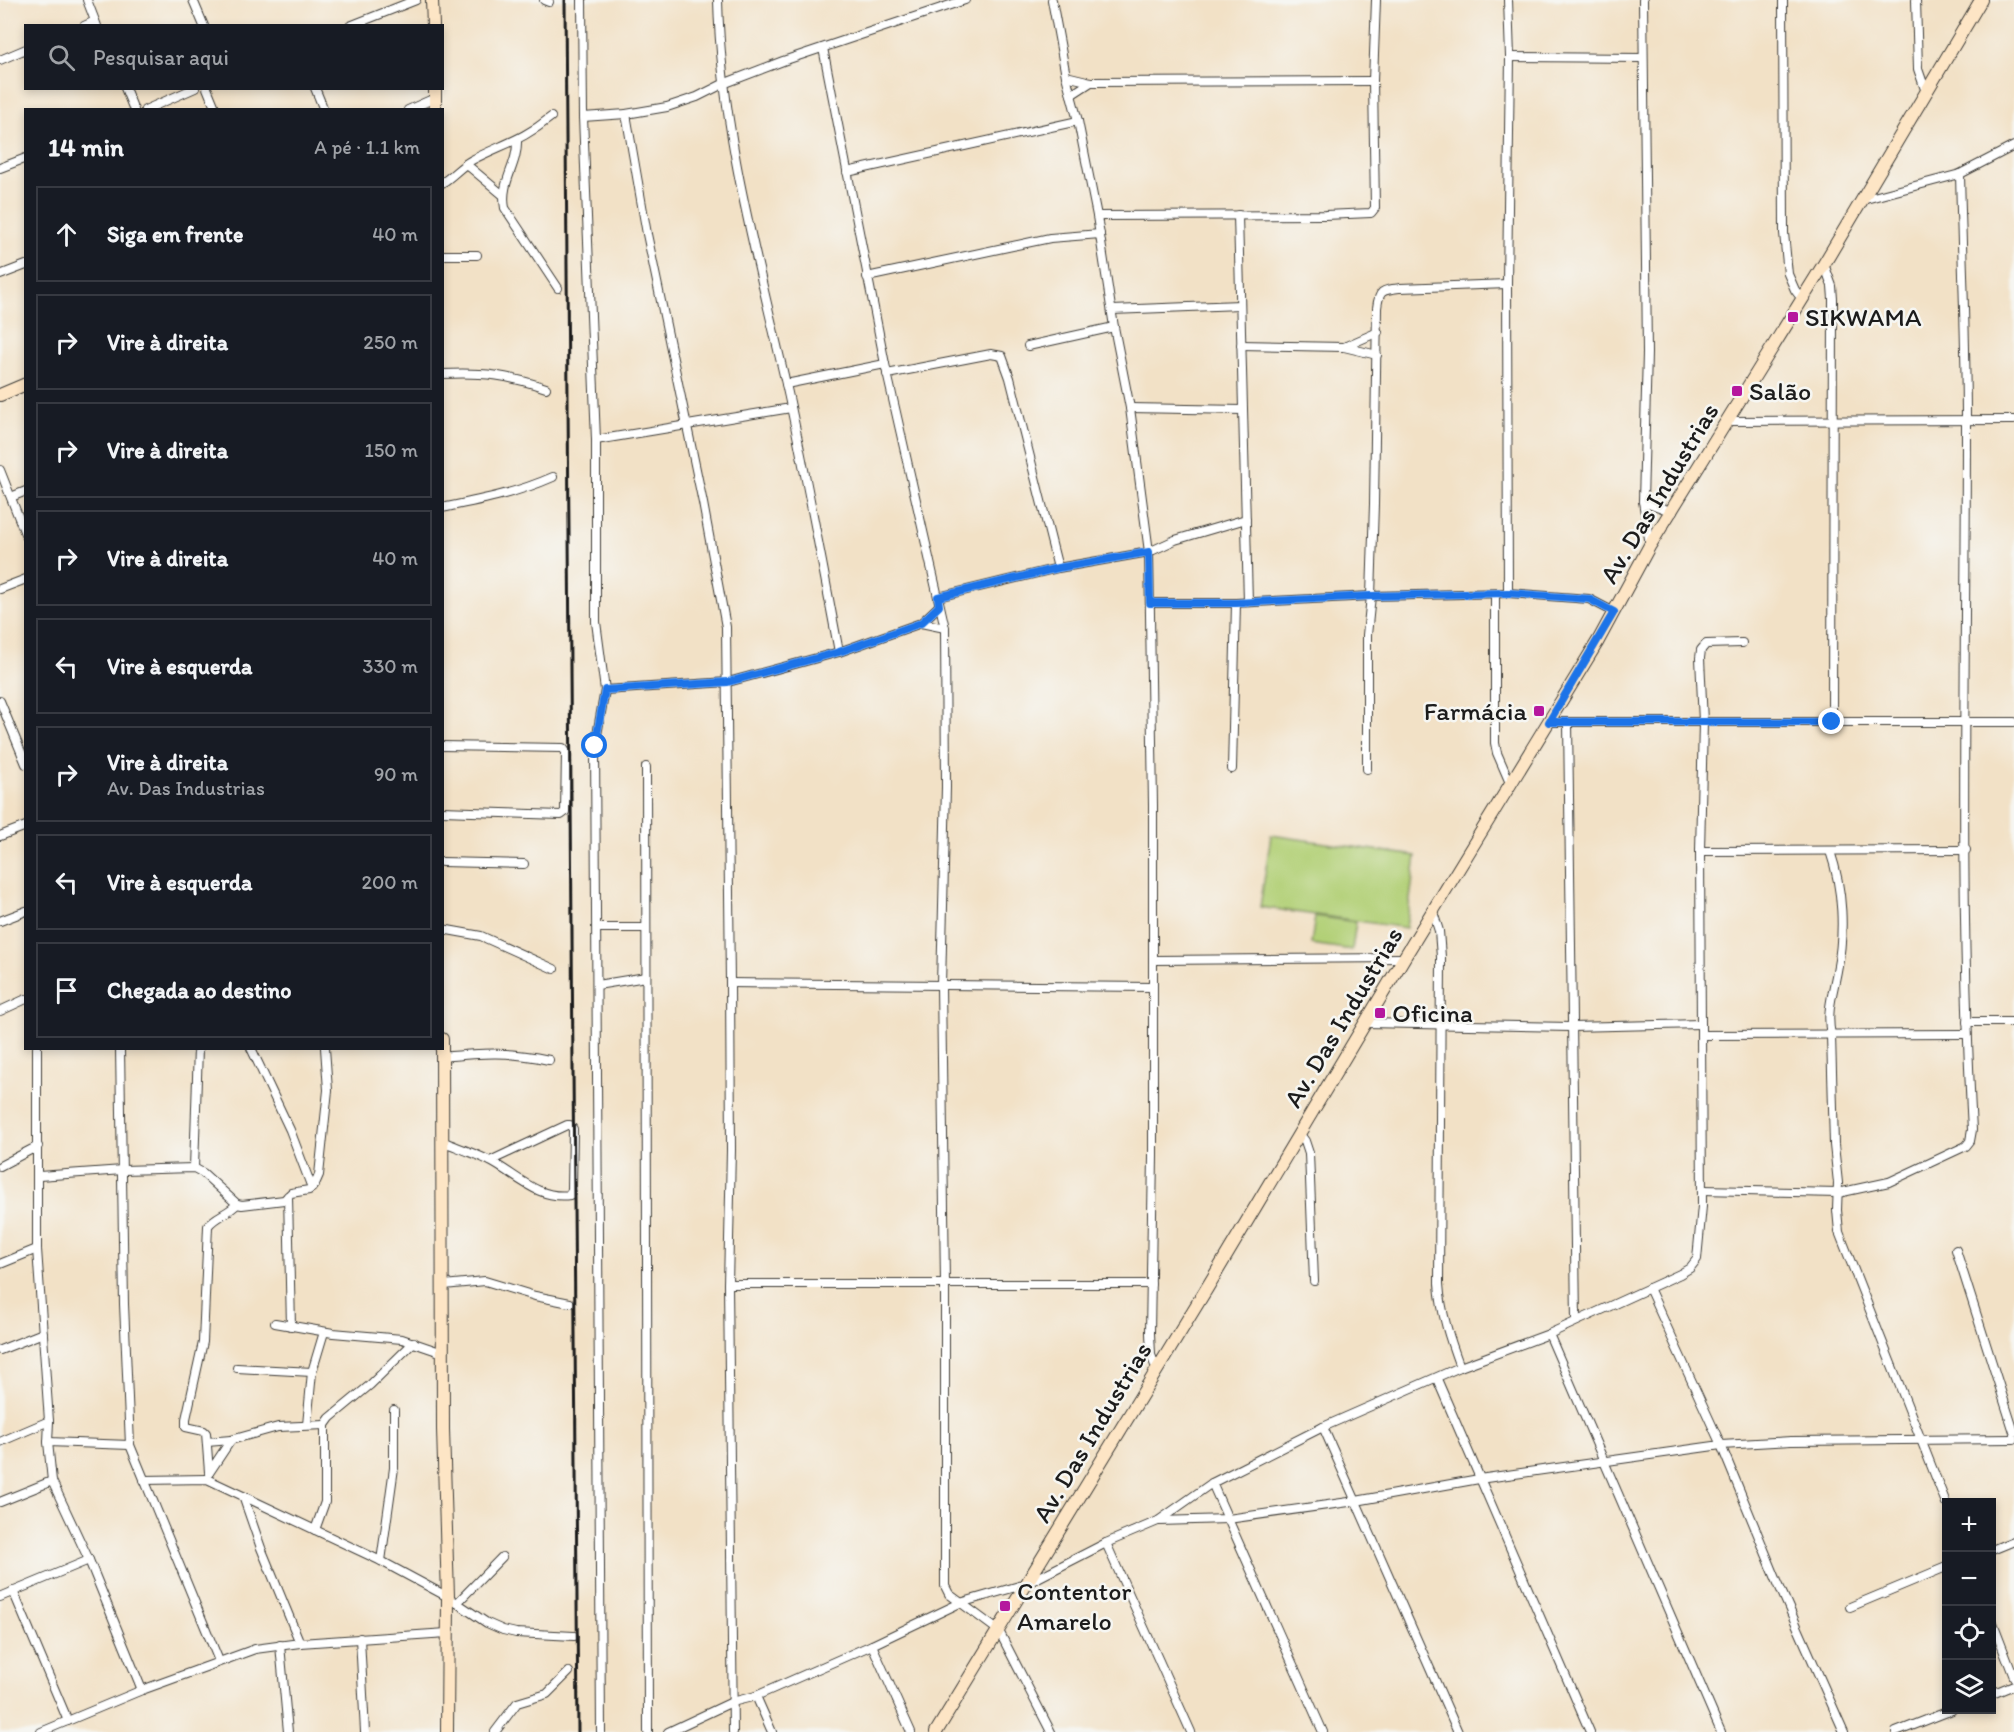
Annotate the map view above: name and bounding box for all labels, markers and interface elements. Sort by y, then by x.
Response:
search box [24,24,444,90]
icon: search [45,41,78,74]
text: Pesquisar aqui [93,44,229,71]
text: 14 min [48,131,124,163]
text: A pé · 1.1 km [314,135,420,159]
icon: ahead [50,218,83,251]
text: Siga em frente [107,221,243,248]
text: 40 m [372,222,418,246]
place label: SIKWAMA [1805,301,1922,333]
marker: SIKWAMA [1786,310,1800,324]
icon: right [50,326,83,359]
text: Vire à direita [107,329,228,356]
text: 250 m [363,330,418,354]
place label: Salão [1749,375,1811,407]
marker: Salão [1730,384,1744,398]
street label: Av. Das Industrias [1592,397,1726,589]
icon: right [50,434,83,467]
text: Vire à direita [107,437,228,464]
text: 150 m [365,438,418,462]
icon: right [50,542,83,575]
text: Vire à direita [107,545,228,572]
text: 40 m [372,546,418,570]
icon: left [50,650,83,683]
text: Vire à esquerda [107,653,252,680]
text: 330 m [363,654,418,678]
place label: Farmácia [1424,695,1527,727]
marker: Farmácia [1532,704,1546,718]
route end [1818,708,1844,734]
route start [581,732,607,758]
text: Vire à direita [107,749,228,776]
icon: right [50,758,83,791]
text: 90 m [374,762,418,786]
text: Av. Das Industrias [107,776,265,800]
icon: left [50,866,83,899]
text: Vire à esquerda [107,869,252,896]
text: 200 m [362,870,418,894]
street label: Av. Das Industrias [1276,921,1410,1113]
icon: arrive [50,974,83,1007]
text: Chegada ao destino [107,977,291,1004]
place label: Oficina [1392,997,1473,1029]
marker: Oficina [1373,1006,1387,1020]
street label: Av. Das Industrias [1025,1336,1159,1528]
map controls [1942,1498,1996,1714]
button: + [1942,1498,1996,1552]
button: − [1942,1552,1996,1606]
place label: Contentor Amarelo [1017,1575,1132,1637]
marker: Contentor Amarelo [998,1599,1012,1613]
button: locate [1942,1606,1996,1660]
button: layers [1942,1660,1996,1714]

